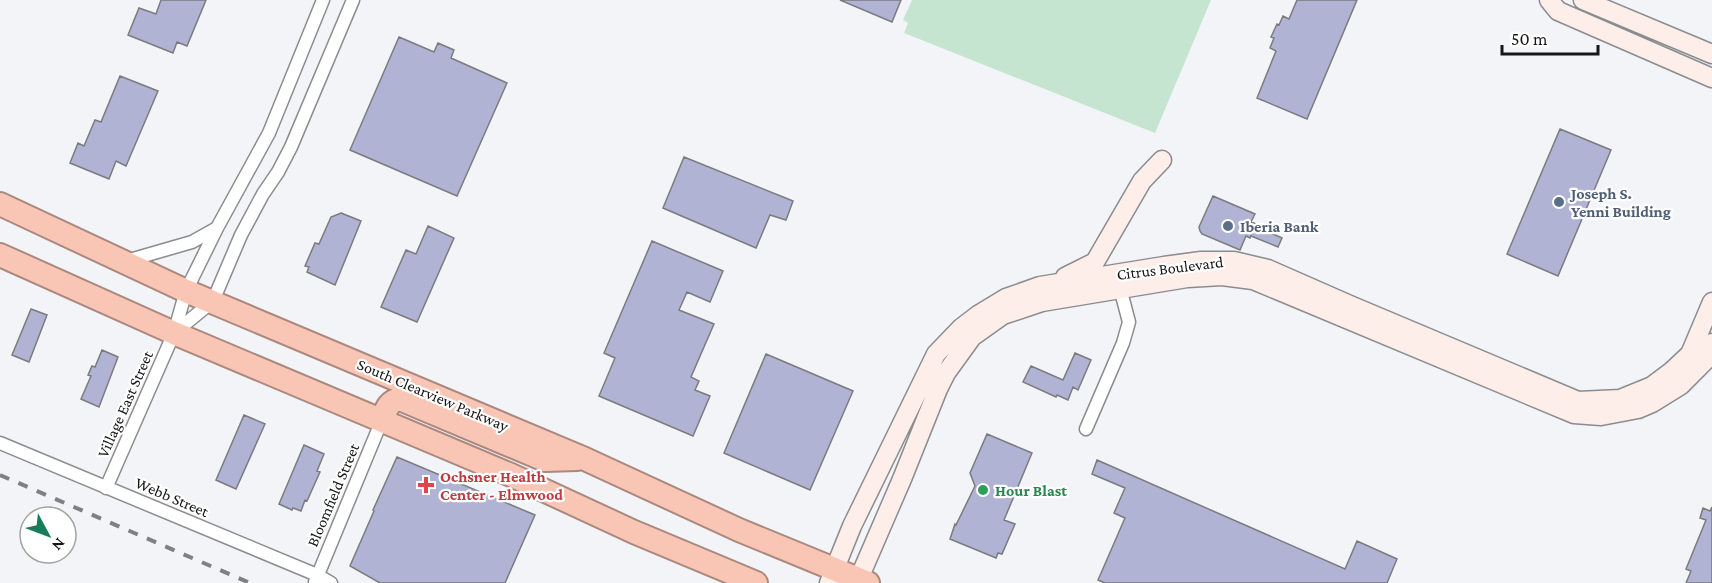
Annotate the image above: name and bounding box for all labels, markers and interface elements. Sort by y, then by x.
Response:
scale bar [1502,18,1598,56]
text: 50 m [1511,29,1548,49]
place label: Joseph S. Yenni Building [1569,185,1671,220]
marker: Joseph S. Yenni Building [1552,195,1566,209]
place label: Iberia Bank [1240,218,1319,235]
marker: Iberia Bank [1221,219,1235,233]
street label: Citrus Boulevard [1116,253,1225,283]
street label: Village East Street [94,348,157,460]
street label: South Clearview Parkway [355,355,512,436]
street label: Bloomfield Street [304,440,363,549]
place label: Ochsner Health Center - Elmwood [440,468,563,503]
street label: Webb Street [133,474,212,520]
marker: Ochsner Health Center - Elmwood [417,476,435,494]
place label: Hour Blast [995,482,1067,499]
marker: Hour Blast [976,483,990,497]
north arrow [18,505,78,565]
text: N [49,535,69,554]

